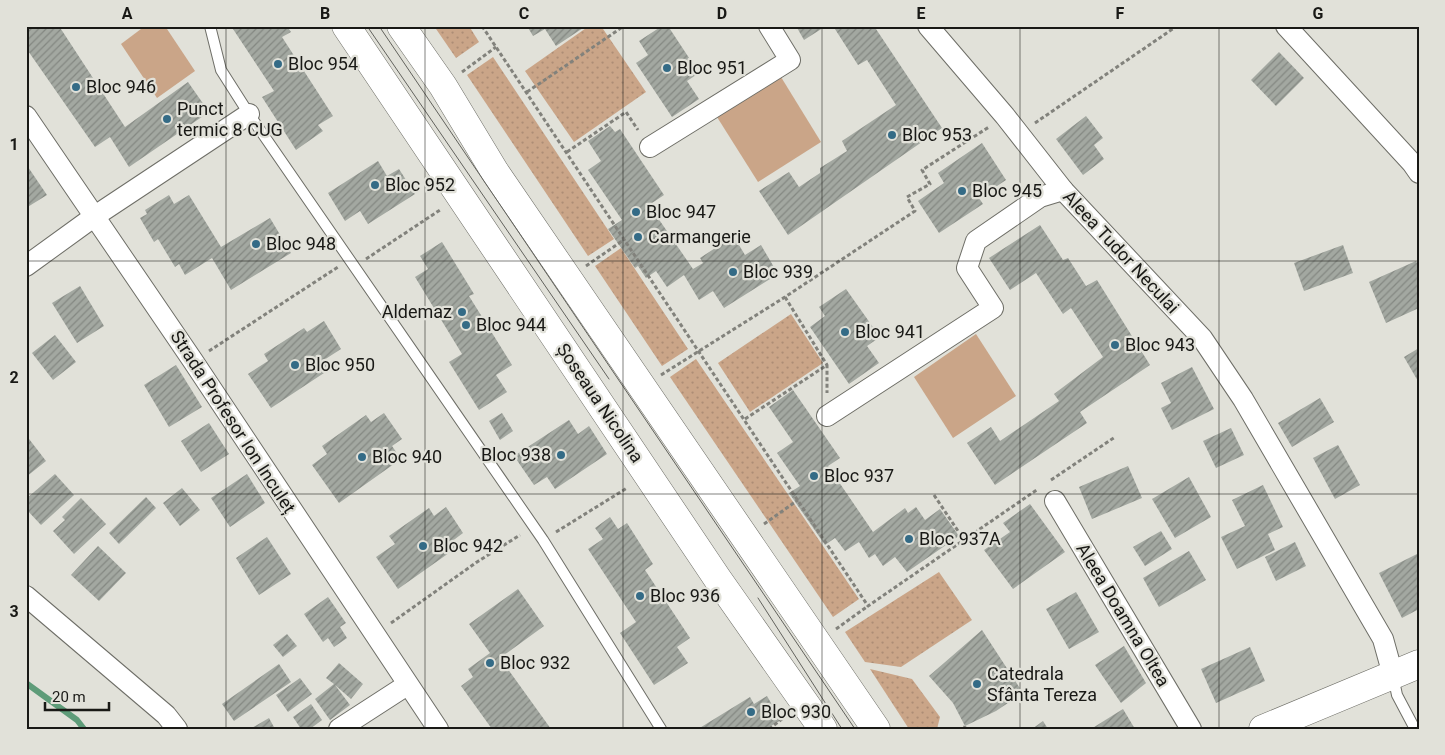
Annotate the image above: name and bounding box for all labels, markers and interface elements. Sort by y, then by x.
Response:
text: A [122,4,133,23]
text: B [320,4,330,23]
text: C [519,4,529,23]
text: D [717,4,727,23]
text: E [917,4,926,23]
text: F [1116,4,1125,23]
text: G [1313,4,1324,23]
place label: Bloc 954 [288,53,358,74]
place label: Bloc 951 [677,57,747,78]
marker: Bloc 954 [272,58,284,70]
marker: Bloc 951 [661,62,673,74]
place label: Bloc 946 [86,76,156,97]
marker: Bloc 946 [70,81,82,93]
place label: Punct termic 8 CUG [177,98,283,140]
marker: Punct termic 8 CUG [161,113,173,125]
place label: Bloc 953 [902,124,972,145]
marker: Bloc 953 [886,129,898,141]
text: 1 [9,135,19,154]
place label: Bloc 952 [385,174,455,195]
marker: Bloc 952 [369,179,381,191]
place label: Bloc 945 [972,180,1042,201]
marker: Bloc 945 [956,185,968,197]
street label: Aleea Tudor Neculai [1059,186,1184,317]
place label: Bloc 947 [646,201,716,222]
marker: Bloc 947 [630,206,642,218]
place label: Carmangerie [648,226,751,247]
marker: Carmangerie [632,231,644,243]
place label: Bloc 948 [266,233,336,254]
marker: Bloc 948 [250,238,262,250]
place label: Bloc 939 [743,261,813,282]
marker: Bloc 939 [727,266,739,278]
place label: Aldemaz [382,301,452,322]
marker: Aldemaz [456,306,468,318]
place label: Bloc 944 [476,314,546,335]
marker: Bloc 944 [460,319,472,331]
place label: Bloc 941 [855,321,925,342]
marker: Bloc 941 [839,326,851,338]
street label: Strada Profesor Ion Inculeț [166,327,300,518]
place label: Bloc 943 [1125,334,1195,355]
street label: Șoseaua Nicolina [552,339,648,467]
marker: Bloc 943 [1109,339,1121,351]
place label: Bloc 950 [305,354,375,375]
marker: Bloc 950 [289,359,301,371]
text: 2 [9,368,19,387]
place label: Bloc 938 [481,444,551,465]
place label: Bloc 940 [372,446,442,467]
marker: Bloc 938 [555,449,567,461]
marker: Bloc 940 [356,451,368,463]
place label: Bloc 937 [824,465,894,486]
marker: Bloc 937 [808,470,820,482]
place label: Bloc 937A [919,528,1001,549]
marker: Bloc 937A [903,533,915,545]
place label: Bloc 942 [433,535,503,556]
street label: Aleea Doamna Oltea [1072,539,1174,690]
marker: Bloc 942 [417,540,429,552]
place label: Bloc 936 [650,585,720,606]
marker: Bloc 936 [634,590,646,602]
text: 3 [9,602,19,621]
place label: Bloc 932 [500,652,570,673]
marker: Bloc 932 [484,657,496,669]
place label: Catedrala Sfânta Tereza [987,663,1097,705]
marker: Catedrala Sfânta Tereza [971,678,983,690]
scale bar [45,680,109,712]
text: 20 m [52,688,86,706]
place label: Bloc 930 [761,701,831,722]
marker: Bloc 930 [745,706,757,718]

